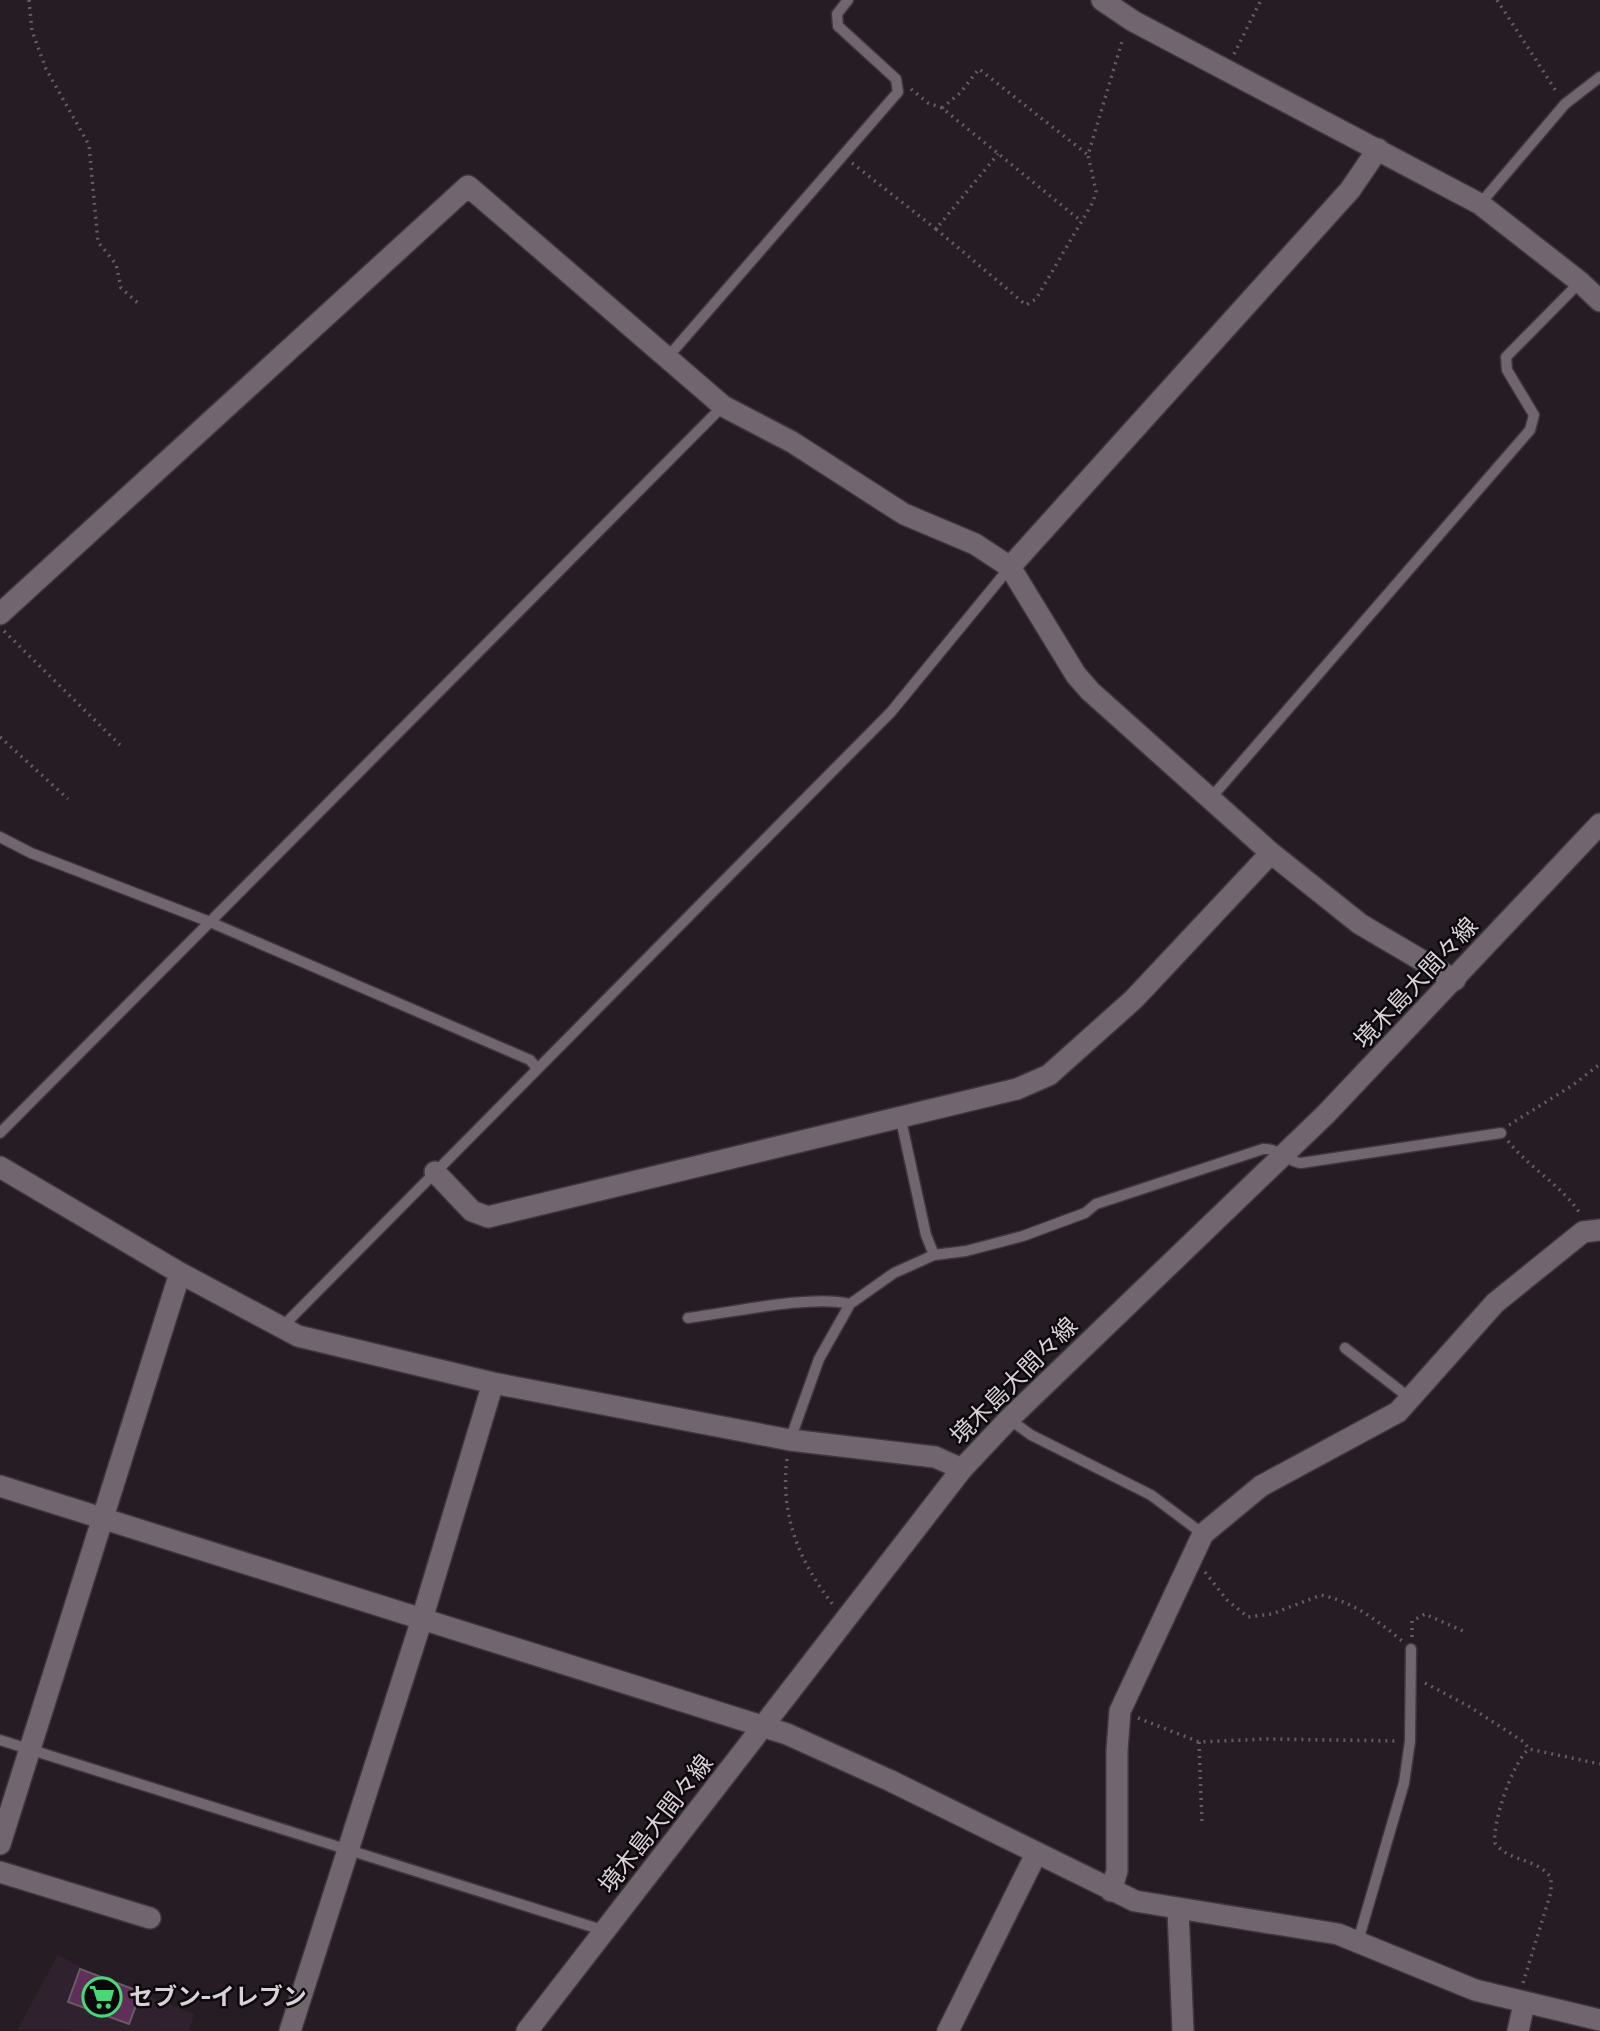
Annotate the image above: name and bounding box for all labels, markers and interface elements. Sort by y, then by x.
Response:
street label: 境木島大間々線 [1347,911,1483,1053]
street label: 境木島大間々線 [943,1310,1083,1450]
street label: 境木島大間々線 [592,1748,718,1898]
supermarket icon: セブン-イレブン [81,1976,123,2018]
place label: セブン-イレブン [129,1981,307,2010]

